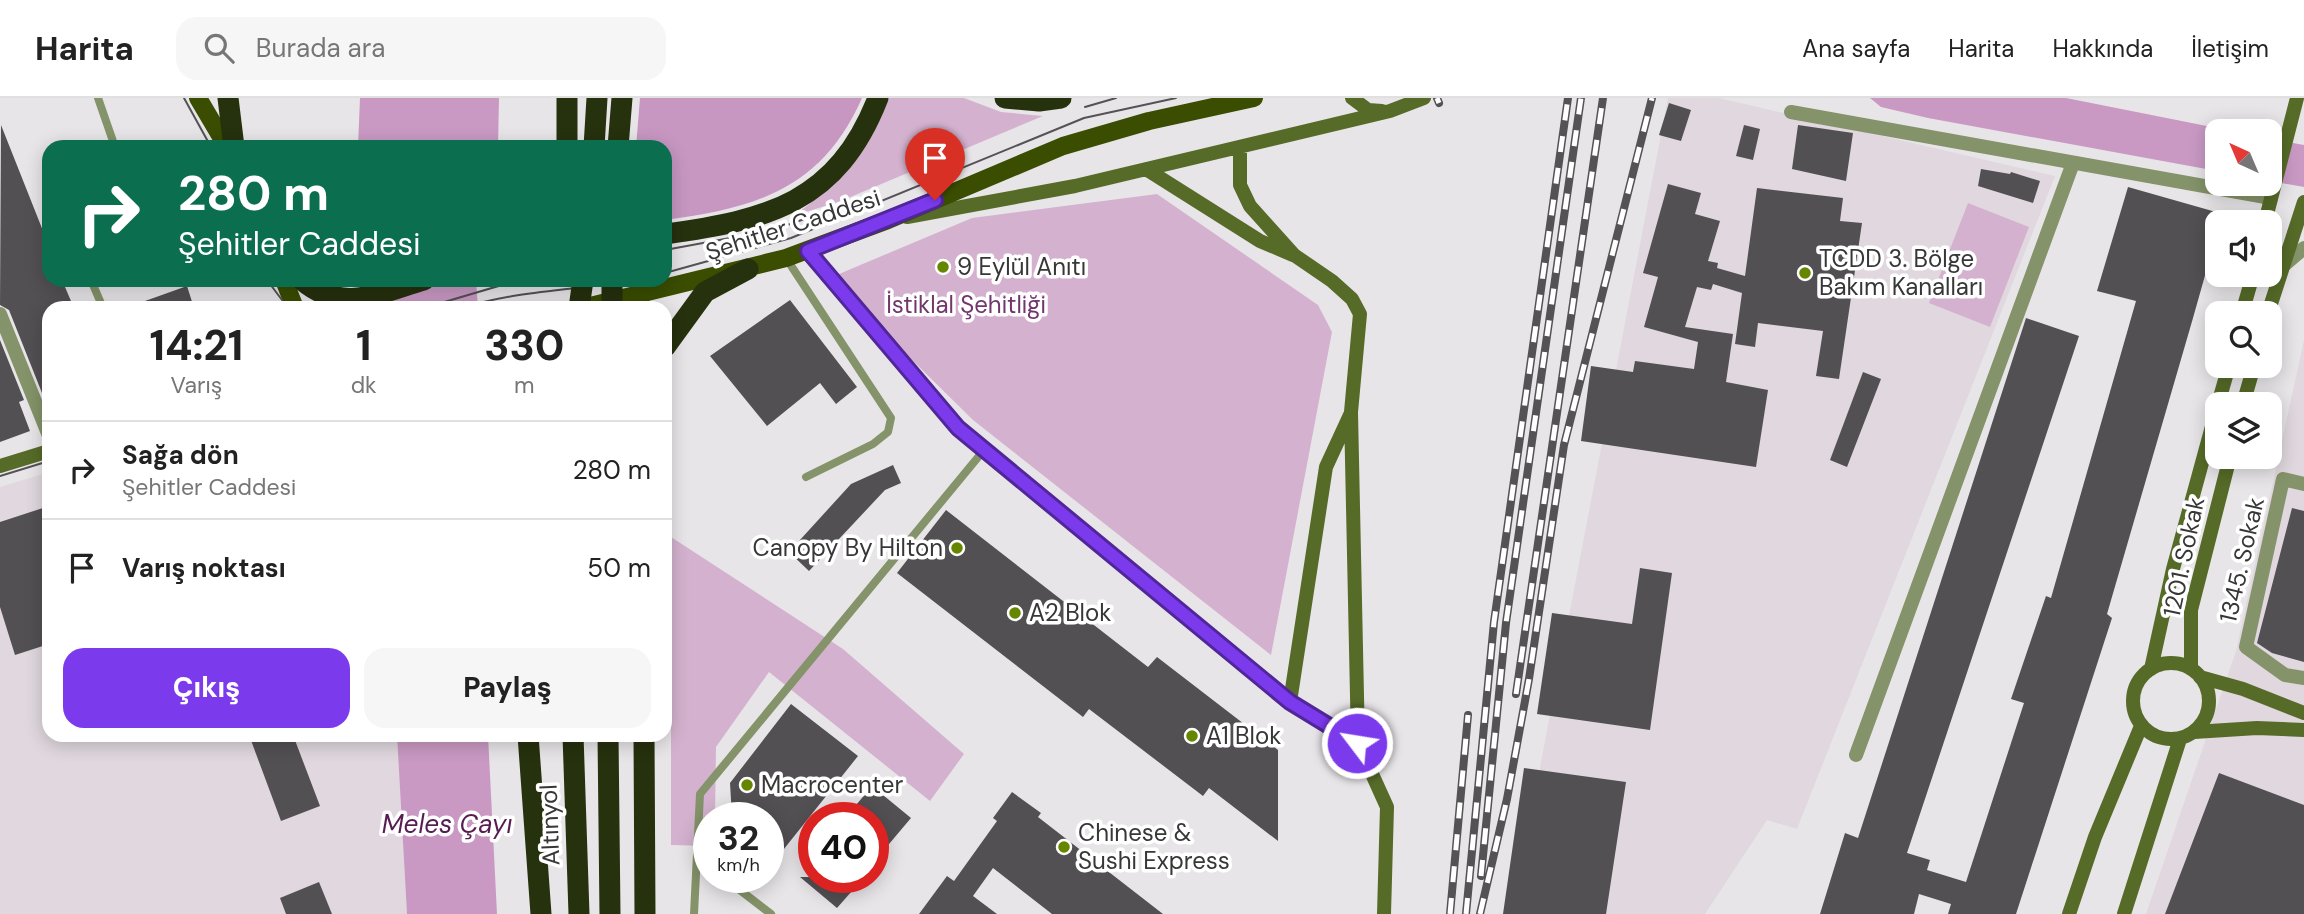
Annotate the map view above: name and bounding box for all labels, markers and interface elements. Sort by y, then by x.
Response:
search box [176,17,666,80]
text: Harita [35,27,134,70]
icon: search [200,29,238,67]
text: Burada ara [256,31,385,65]
text: Ana sayfa [1802,33,1910,64]
text: Harita [1948,33,2014,64]
text: Hakkında [2052,33,2153,64]
text: İletişim [2191,33,2269,64]
north arrow [2205,119,2282,196]
map controls [2205,119,2282,469]
pin [905,128,965,200]
icon: arrive [916,139,954,177]
text: 280 m [178,161,329,225]
icon: right [63,168,154,259]
street label: Şehitler Caddesi [702,182,884,267]
button: sound [2205,210,2282,287]
text: Şehitler Caddesi [178,223,420,265]
place label: TCDD 3. Bölge Bakım Kanalları [1819,243,1983,302]
place label: 9 Eylül Anıtı [957,251,1086,282]
marker: 9 Eylül Anıtı [935,259,951,275]
marker: TCDD 3. Bölge Bakım Kanalları [1797,265,1813,281]
park label: İstiklal Şehitliği [886,289,1046,320]
button: search [2205,301,2282,378]
text: 14:21 [149,318,243,373]
text: 1 [356,318,371,373]
text: 330 [484,318,565,373]
text: Varış [170,370,222,400]
text: dk [351,370,377,400]
text: m [514,370,535,400]
button: layers [2205,392,2282,469]
text: Sağa dön [122,438,239,472]
icon: right [63,451,101,489]
text: 280 m [573,453,651,487]
text: Şehitler Caddesi [122,472,296,502]
street label: 1201. Sokak [2156,494,2211,620]
street label: 1345. Sokak [2212,494,2271,625]
place label: Canopy By Hilton [753,532,943,563]
marker: Canopy By Hilton [949,540,965,556]
icon: arrive [63,549,101,587]
text: Varış noktası [122,551,286,585]
text: 50 m [587,551,651,585]
place label: A2 Blok [1029,597,1111,628]
marker: A2 Blok [1007,605,1023,621]
button: Çıkış [63,648,350,728]
button: Paylaş [364,648,651,728]
position arrow [1320,706,1394,780]
place label: A1 Blok [1206,720,1281,751]
marker: A1 Blok [1184,728,1200,744]
place label: Macrocenter [761,769,903,800]
marker: Macrocenter [739,777,755,793]
street label: Altınyol [533,784,566,866]
speed limit sign: 40 [798,802,889,893]
water label: Meles Çayı [382,807,512,841]
text: 32 [718,815,759,861]
place label: Chinese & Sushi Express [1078,817,1230,876]
marker: Chinese & Sushi Express [1056,839,1072,855]
text: km/h [717,853,760,877]

